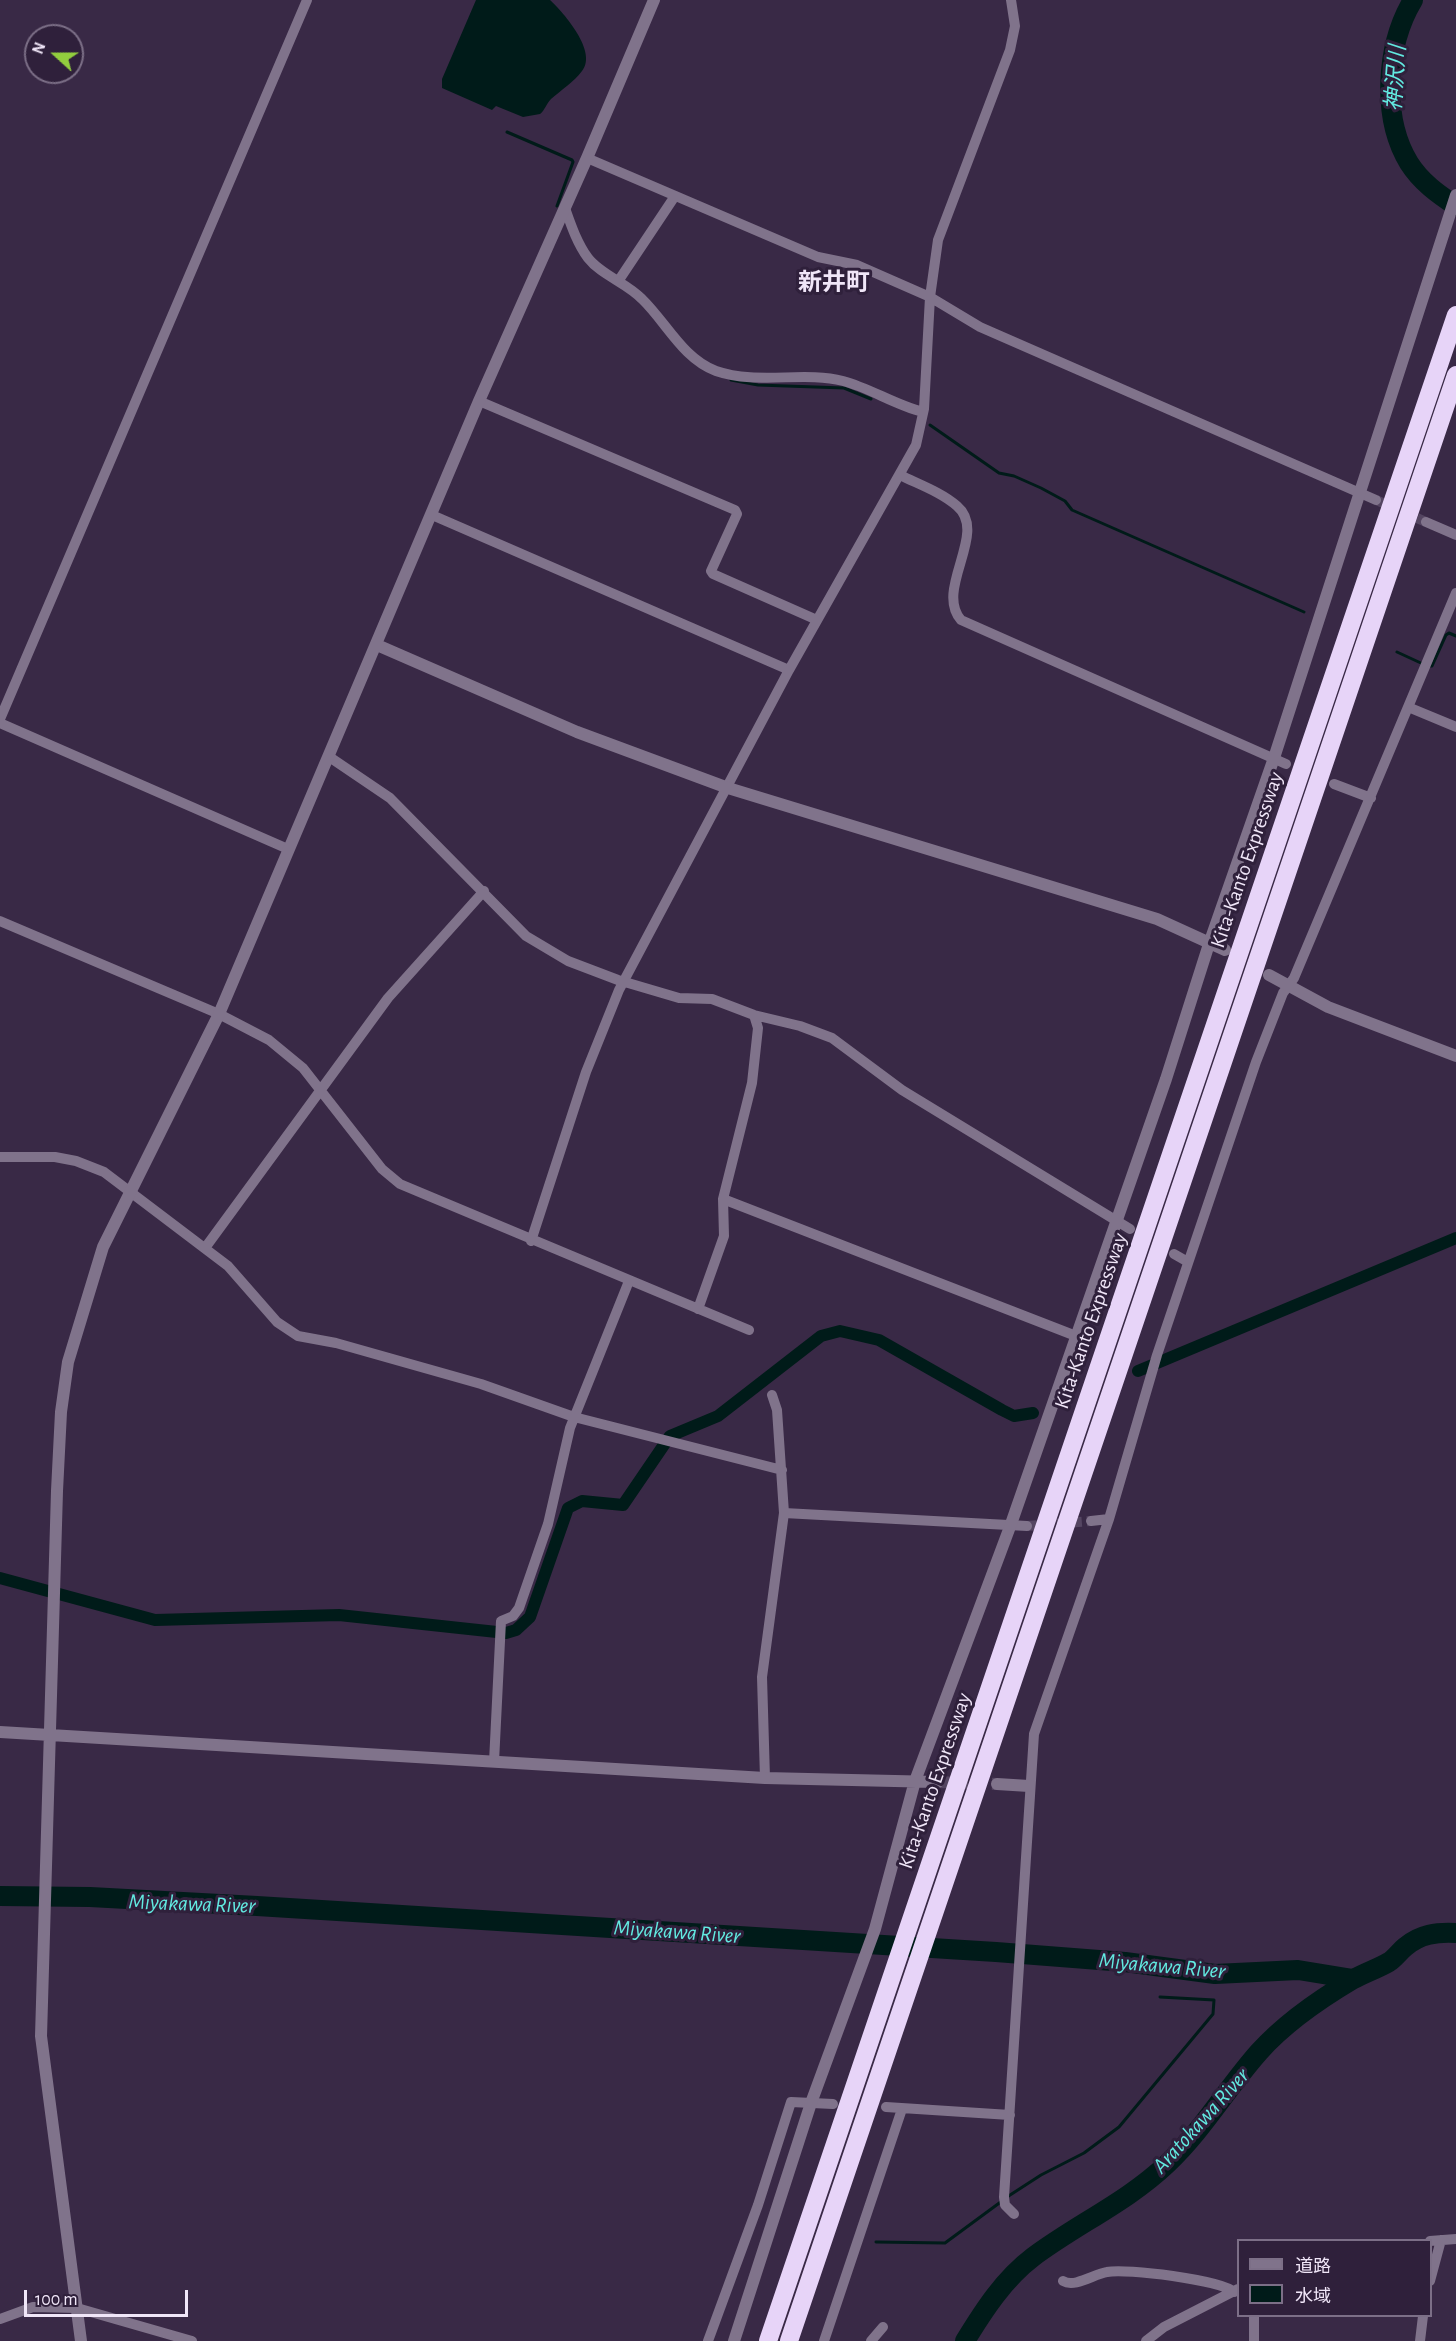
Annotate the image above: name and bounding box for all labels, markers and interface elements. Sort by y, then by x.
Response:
north arrow [24,24,84,84]
text: N [30,40,49,56]
water label: 神沢川 [1381,44,1411,112]
district label: 新井町 [798,269,870,297]
street label: Kita-Kanto Expressway [1205,769,1289,951]
street label: Kita-Kanto Expressway [1049,1230,1133,1412]
street label: Kita-Kanto Expressway [893,1690,977,1872]
water label: Miyakawa River [128,1889,256,1919]
water label: Miyakawa River [613,1914,741,1950]
water label: Miyakawa River [1098,1947,1226,1985]
water label: Aratokawa River [1147,2063,1255,2179]
legend [1237,2239,1432,2317]
text: 道路 [1295,2258,1331,2276]
scale bar [27,2278,190,2316]
text: 水域 [1295,2288,1331,2306]
text: 100 m [35,2291,78,2309]

